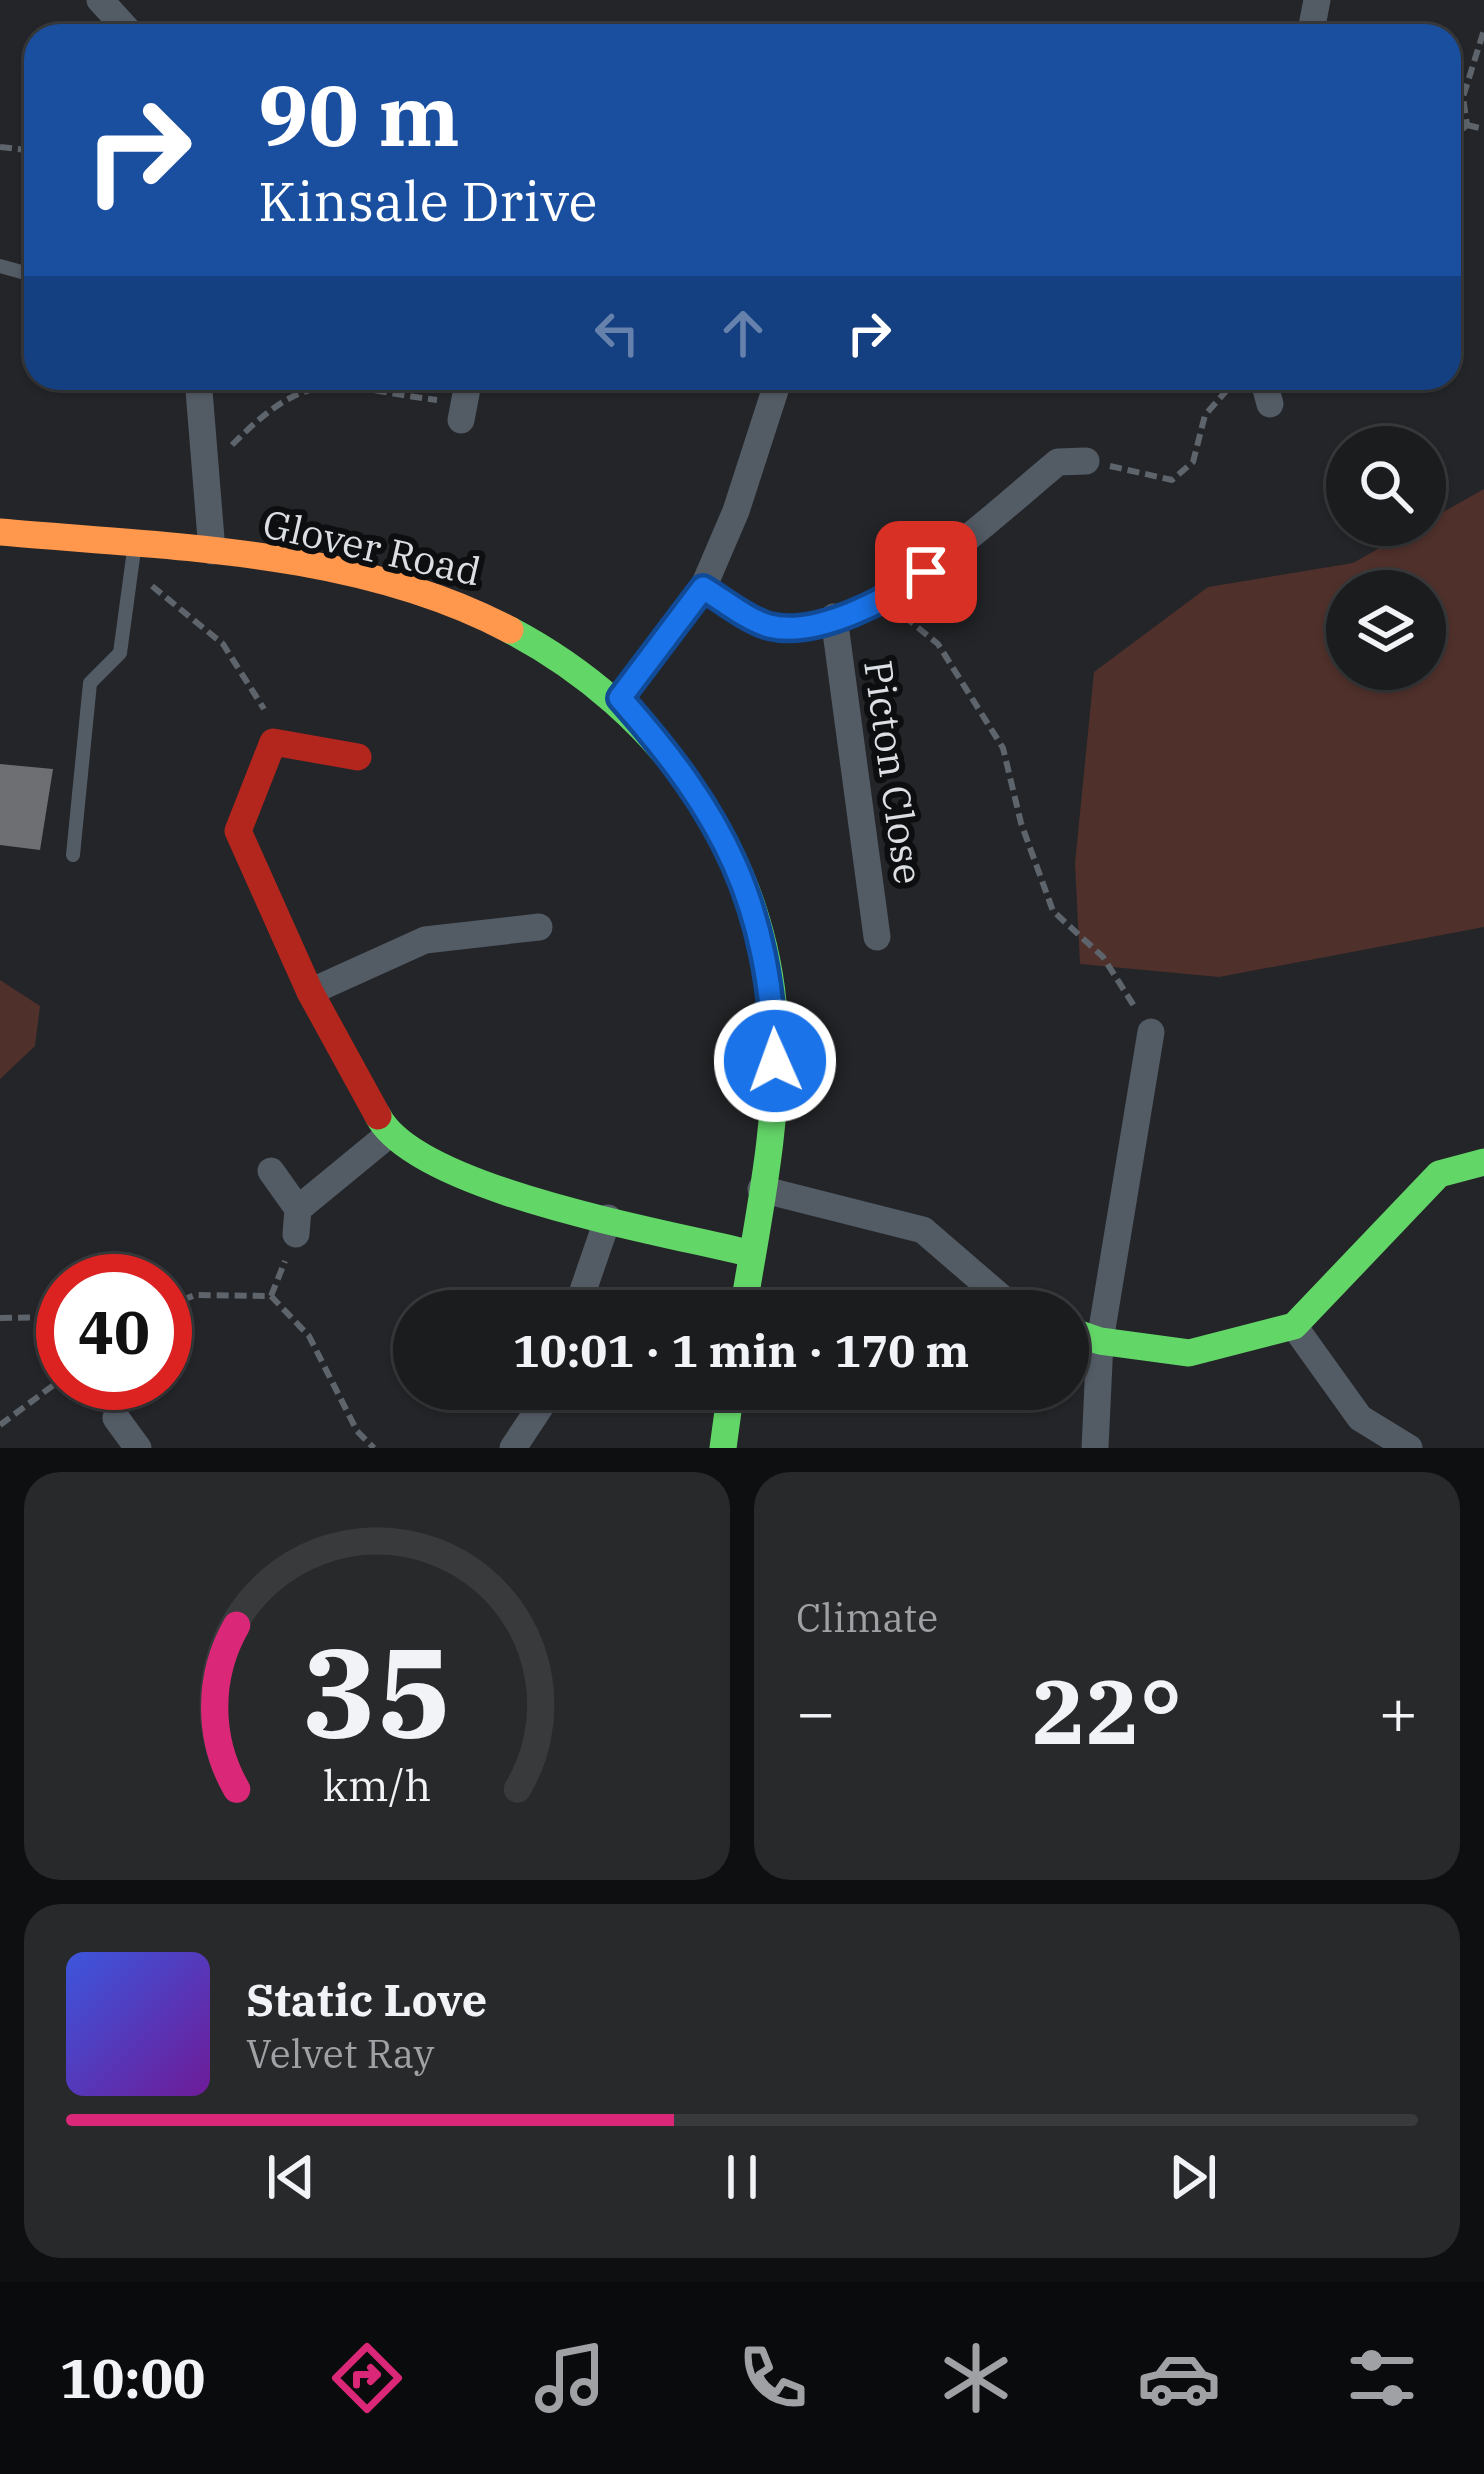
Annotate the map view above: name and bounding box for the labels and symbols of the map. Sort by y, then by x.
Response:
street label: Glover Road [258,497,486,597]
pin [875,521,977,623]
street label: Picton Close [853,657,935,887]
position arrow [712,998,838,1124]
speed limit sign: 40 [36,1254,192,1410]

